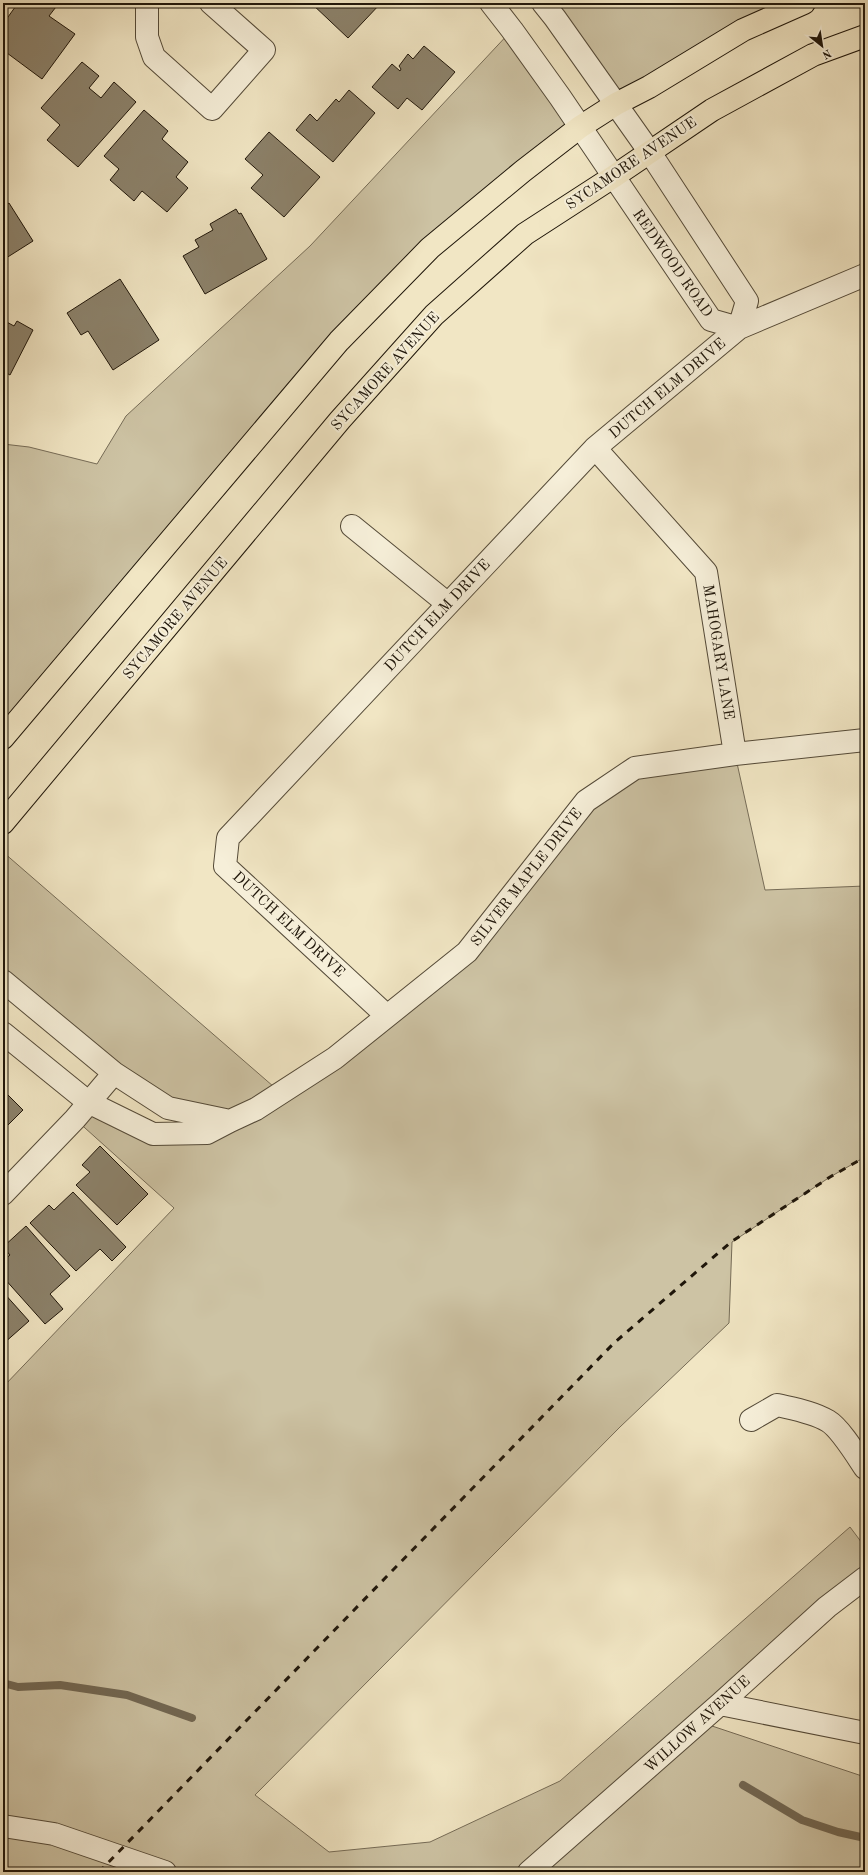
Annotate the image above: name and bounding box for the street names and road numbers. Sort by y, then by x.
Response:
street label: SYCAMORE AVENUE [564,115,700,213]
street label: REDWOOD ROAD [629,207,715,320]
street label: SYCAMORE AVENUE [329,310,443,434]
street label: DUTCH ELM DRIVE [607,336,729,442]
street label: SYCAMORE AVENUE [121,555,231,683]
street label: DUTCH ELM DRIVE [382,557,494,675]
street label: MAHOGARY LANE [699,584,736,721]
street label: SILVER MAPLE DRIVE [469,806,586,950]
street label: DUTCH ELM DRIVE [229,869,347,981]
street label: WILLOW AVENUE [642,1674,754,1776]

